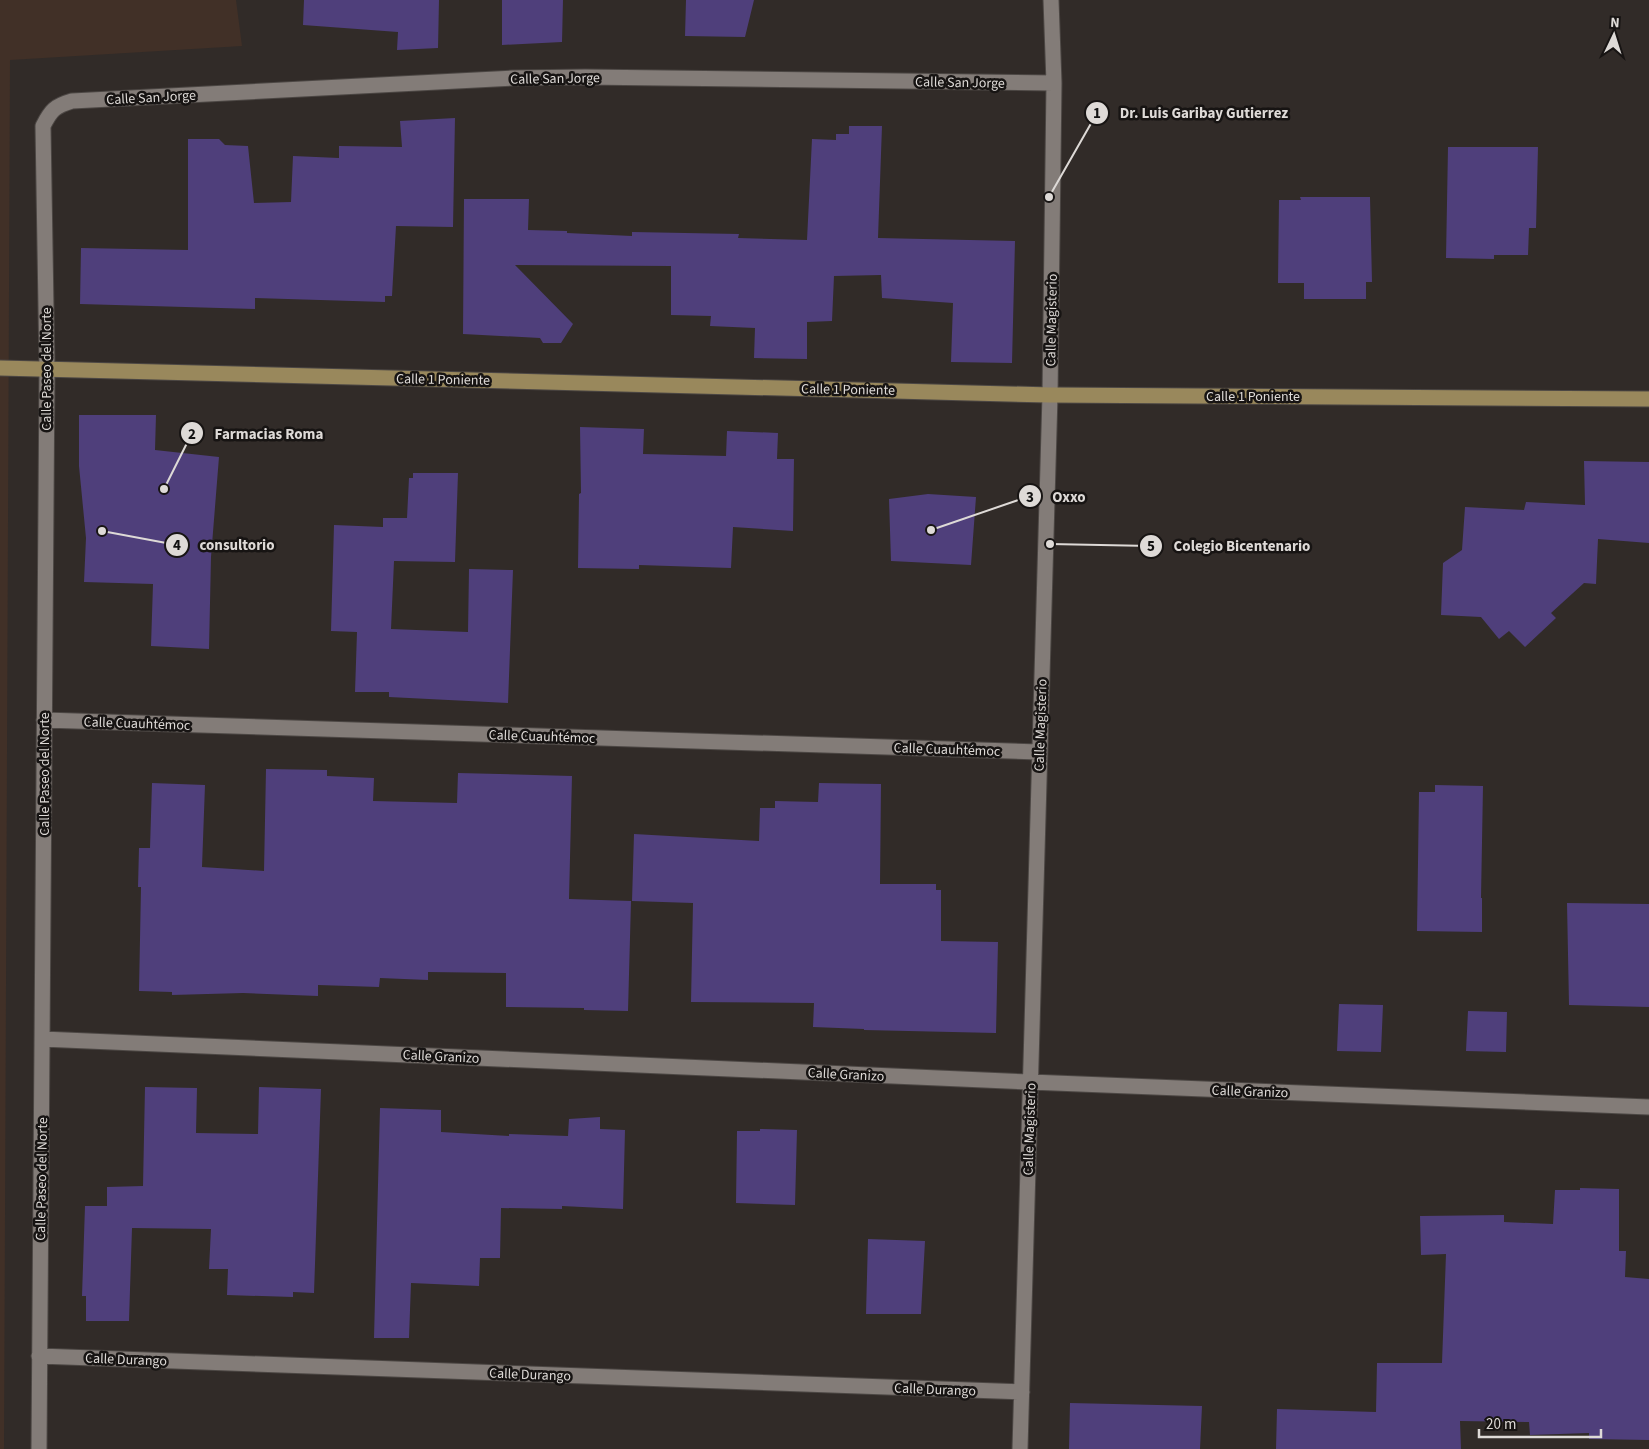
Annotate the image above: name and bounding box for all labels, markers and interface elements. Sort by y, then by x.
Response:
north arrow [1589,10,1639,60]
text: N [1609,13,1620,33]
street label: Calle San Jorge [510,68,600,90]
street label: Calle San Jorge [915,72,1005,94]
street label: Calle San Jorge [106,86,196,110]
callout: Dr. Luis Garibay Gutierrez [1085,98,1298,128]
text: 1 [1093,103,1101,124]
text: Dr. Luis Garibay Gutierrez [1120,103,1288,124]
street label: Calle Magisterio [1041,274,1063,367]
street label: Calle Paseo del Norte [37,307,57,431]
street label: Calle 1 Poniente [396,369,490,391]
street label: Calle 1 Poniente [801,379,895,401]
street label: Calle 1 Poniente [1206,387,1300,407]
callout: Farmacias Roma [179,418,333,448]
text: 2 [188,424,196,445]
text: Farmacias Roma [215,424,323,445]
callout: Oxxo [1018,481,1096,511]
text: 3 [1026,487,1034,508]
text: Oxxo [1052,487,1086,508]
callout: consultorio [164,530,284,560]
callout: Colegio Bicentenario [1138,531,1320,561]
text: 4 [173,535,181,556]
text: consultorio [199,535,275,556]
text: 5 [1147,536,1155,557]
text: Colegio Bicentenario [1174,536,1310,557]
street label: Calle Magisterio [1029,678,1053,772]
street label: Calle Paseo del Norte [35,712,55,836]
street label: Calle Cuauhtémoc [83,712,191,736]
street label: Calle Cuauhtémoc [488,725,596,749]
street label: Calle Cuauhtémoc [893,738,1001,762]
street label: Calle Granizo [402,1045,480,1069]
street label: Calle Granizo [807,1063,885,1087]
street label: Calle Granizo [1211,1081,1289,1103]
street label: Calle Magisterio [1018,1082,1042,1176]
street label: Calle Paseo del Norte [31,1117,53,1241]
street label: Calle Durango [85,1349,167,1371]
street label: Calle Durango [489,1364,571,1386]
street label: Calle Durango [894,1379,976,1401]
scale bar [1479,1406,1602,1438]
text: 20 m [1486,1414,1516,1435]

